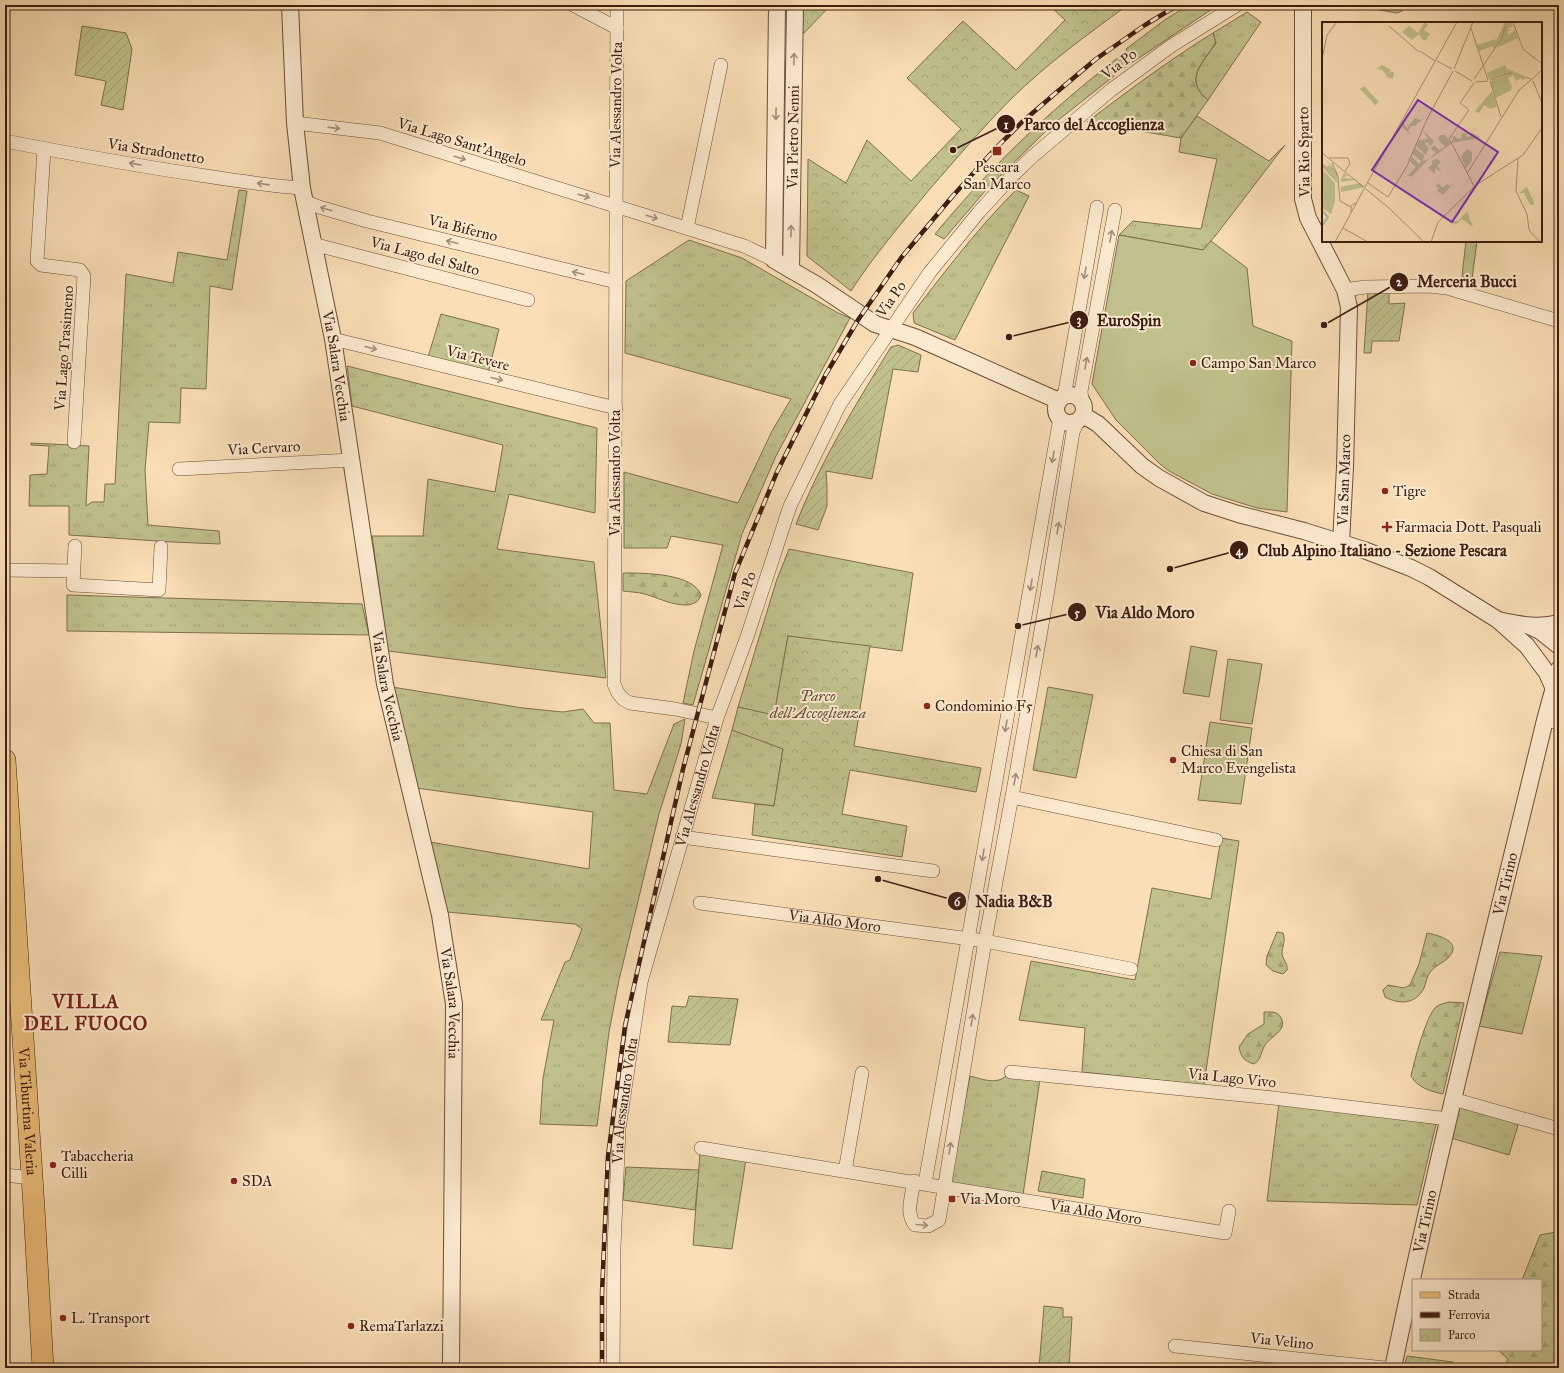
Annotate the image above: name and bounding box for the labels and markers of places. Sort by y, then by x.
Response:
callout: Parco del Accoglienza [996,110,1172,138]
marker: Pescara San Marco [991,145,1003,157]
place label: Pescara San Marco [963,158,1031,193]
callout: Merceria Bucci [1389,268,1525,296]
callout: EuroSpin [1069,306,1170,334]
place label: Campo San Marco [1201,354,1317,372]
marker: Campo San Marco [1188,358,1198,368]
place label: Tigre [1393,482,1426,500]
marker: Tigre [1380,486,1390,496]
place label: Farmacia Dott. Pasquali [1395,518,1542,537]
marker: Farmacia Dott. Pasquali [1382,522,1392,532]
callout: Club Alpino Italiano - Sezione Pescara [1229,536,1514,564]
callout: Via Aldo Moro [1067,598,1202,626]
place label: Condominio F5 [935,697,1033,715]
marker: Condominio F5 [922,701,932,711]
place label: Chiesa di San Marco Evengelista [1181,742,1297,777]
marker: Chiesa di San Marco Evengelista [1168,755,1178,765]
callout: Nadia B&B [947,887,1061,915]
place label: Tabaccheria Cilli [61,1147,134,1182]
marker: Tabaccheria Cilli [48,1160,58,1170]
place label: SDA [242,1172,272,1190]
marker: SDA [229,1176,239,1186]
place label: Via Moro [959,1190,1021,1208]
marker: Via Moro [947,1194,957,1204]
place label: L. Transport [71,1309,151,1327]
marker: L. Transport [58,1313,68,1323]
place label: RemaTarlazzi [359,1317,444,1335]
marker: RemaTarlazzi [346,1321,356,1331]

